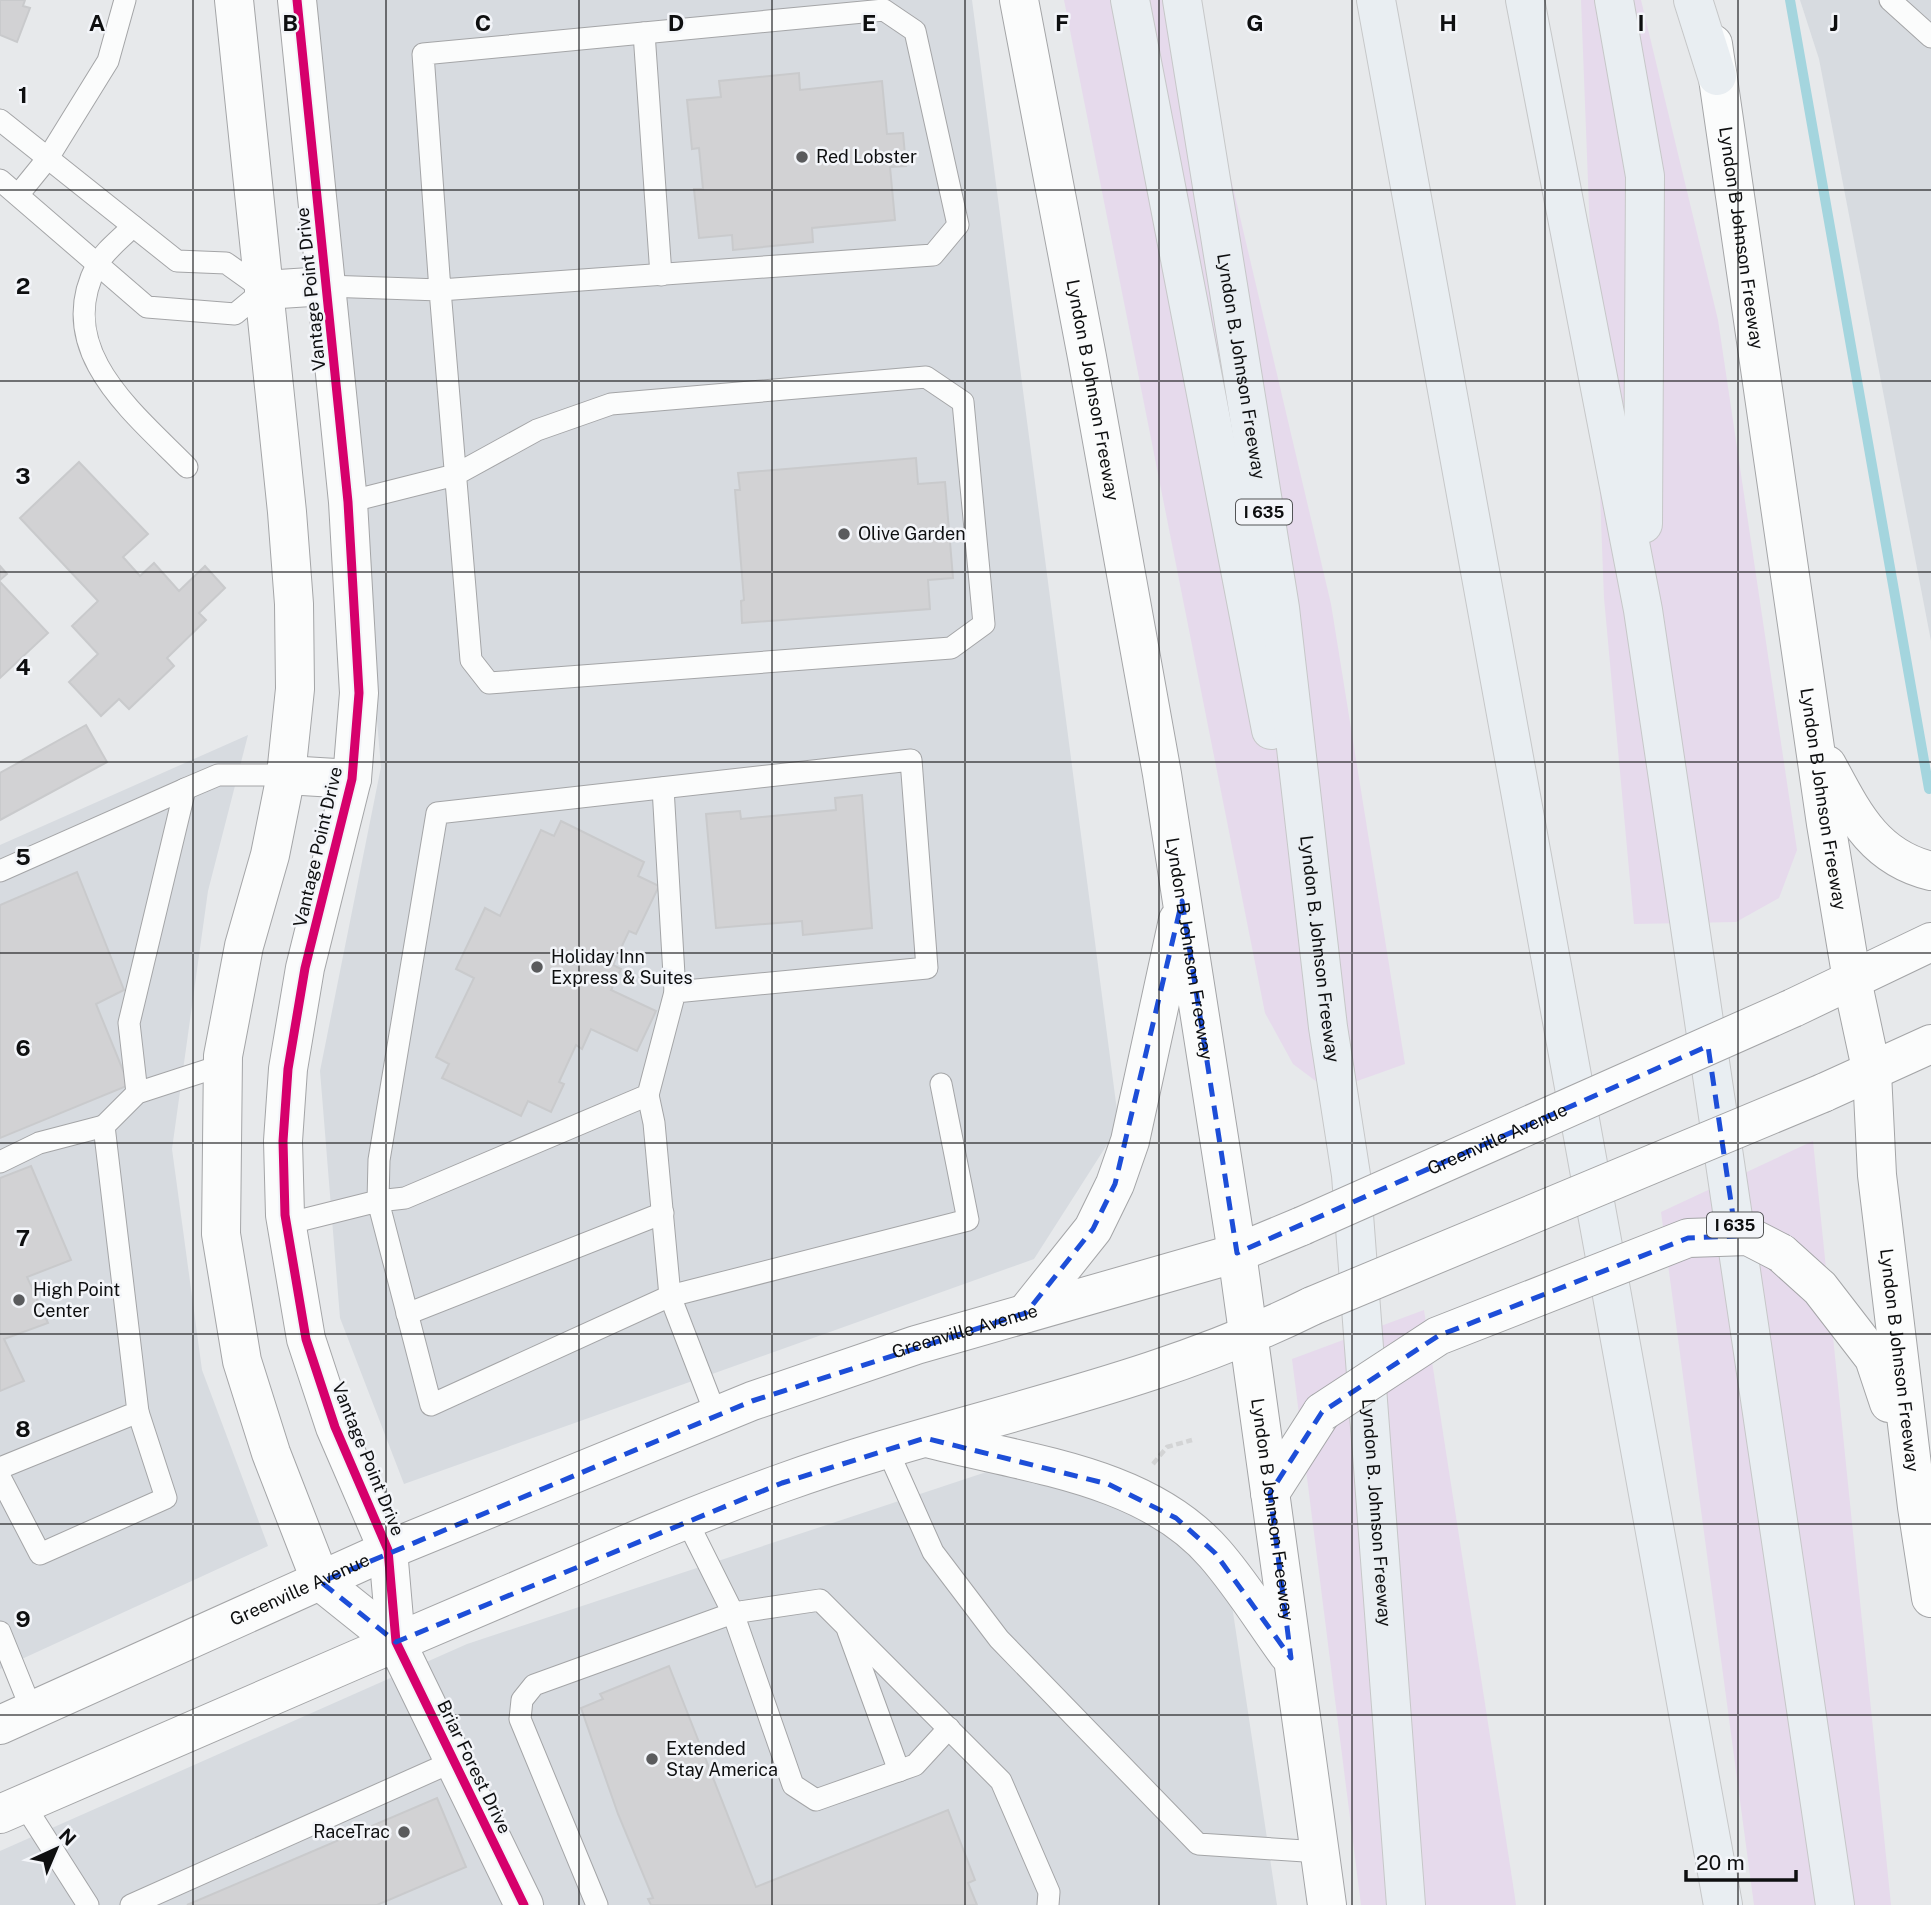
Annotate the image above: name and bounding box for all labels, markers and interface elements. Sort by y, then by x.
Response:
text: A [89,9,106,36]
text: B [282,9,298,36]
text: C [475,9,491,36]
text: D [668,9,684,36]
text: E [862,9,876,36]
text: F [1055,9,1069,36]
text: G [1246,9,1264,36]
text: H [1439,9,1457,36]
text: I [1637,9,1645,36]
text: J [1829,9,1839,36]
text: 1 [18,81,28,108]
street label: Lyndon B Johnson Freeway [1715,125,1768,351]
place label: Red Lobster [816,146,917,167]
marker: Red Lobster [794,149,810,165]
street label: Vantage Point Drive [291,206,330,372]
street label: Lyndon B. Johnson Freeway [1213,252,1270,481]
text: 2 [16,272,30,299]
street label: Lyndon B Johnson Freeway [1062,277,1124,503]
text: 3 [15,462,31,489]
road number: I 635 [1236,499,1292,524]
place label: Olive Garden [858,523,966,544]
marker: Olive Garden [836,526,852,542]
text: 4 [15,653,31,680]
street label: Lyndon B Johnson Freeway [1796,686,1851,912]
street label: Vantage Point Drive [289,765,346,929]
street label: Lyndon B. Johnson Freeway [1296,834,1344,1064]
street label: Lyndon B Johnson Freeway [1162,836,1218,1062]
text: 5 [15,843,31,870]
place label: Holiday Inn Express & Suites [551,946,693,988]
marker: Holiday Inn Express & Suites [529,959,545,975]
text: 6 [15,1034,31,1061]
street label: Greenville Avenue [1424,1099,1571,1179]
road number: I 635 [1707,1212,1763,1238]
text: 7 [16,1224,30,1251]
street label: Lyndon B Johnson Freeway [1876,1247,1924,1473]
place label: High Point Center [33,1279,120,1321]
marker: High Point Center [11,1292,27,1308]
street label: Greenville Avenue [889,1300,1040,1362]
street label: Vantage Point Drive [328,1379,409,1539]
street label: Lyndon B Johnson Freeway [1247,1397,1299,1623]
street label: Lyndon B. Johnson Freeway [1358,1398,1396,1628]
text: 8 [15,1415,31,1442]
street label: Greenville Avenue [227,1549,373,1630]
text: 9 [15,1605,31,1632]
street label: Briar Forest Drive [433,1697,516,1837]
place label: Extended Stay America [666,1738,778,1780]
marker: Extended Stay America [644,1751,660,1767]
north arrow [21,1814,91,1884]
place label: RaceTrac [313,1821,390,1842]
text: N [55,1824,81,1850]
marker: RaceTrac [396,1824,412,1840]
scale bar [1686,1839,1796,1883]
text: 20 m [1696,1850,1745,1875]

